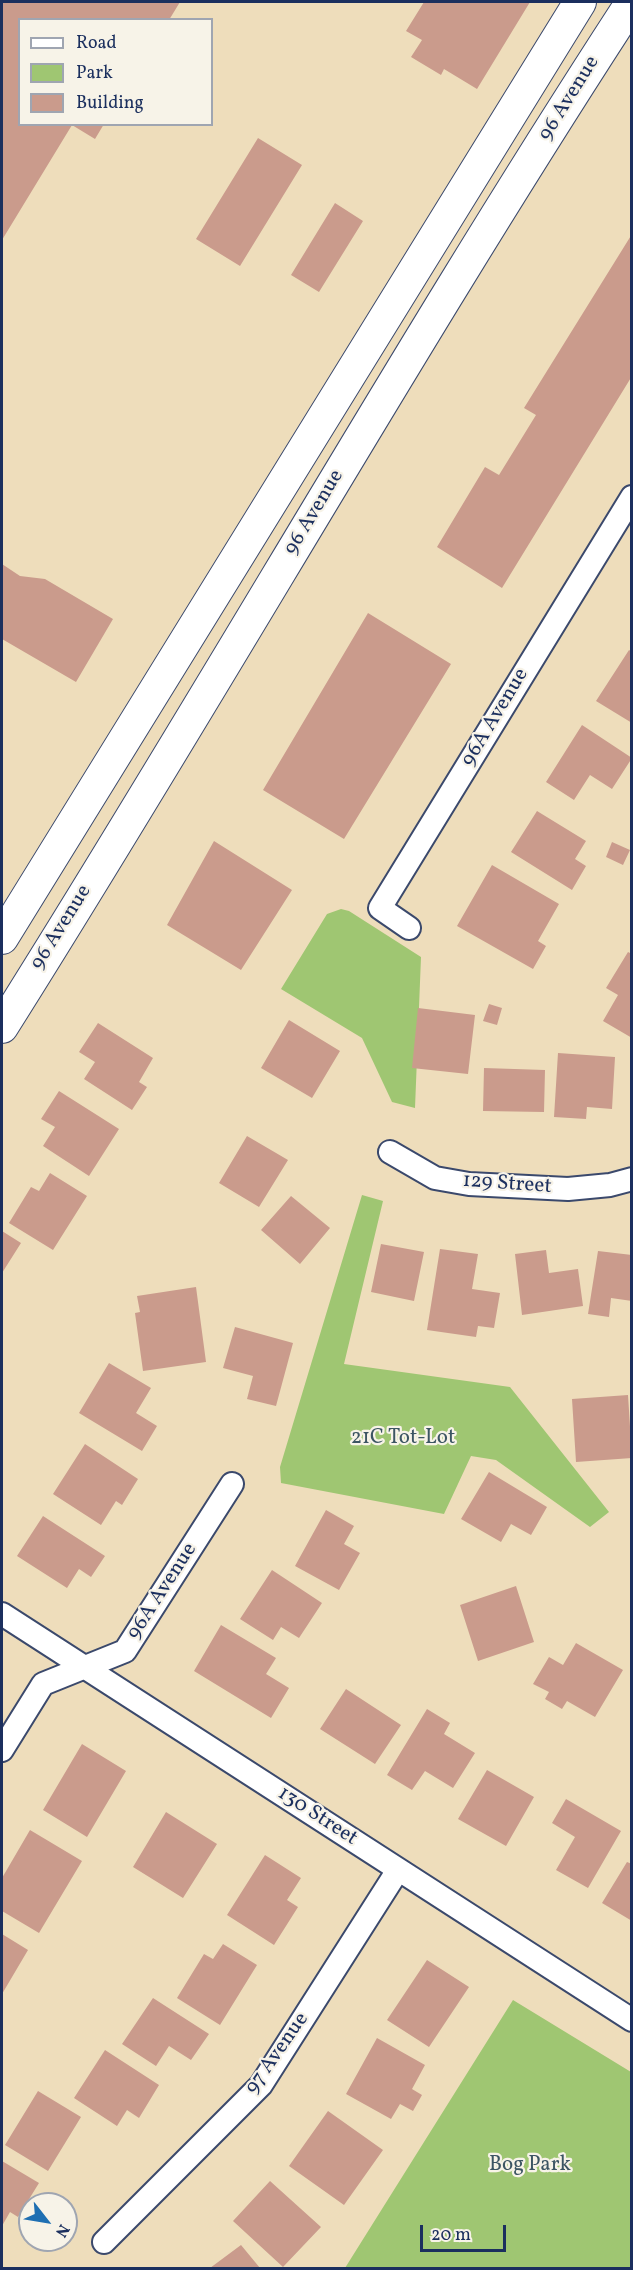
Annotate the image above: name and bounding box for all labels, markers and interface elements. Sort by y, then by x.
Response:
legend [18,18,213,126]
text: Road [76,31,117,56]
street label: 96 Avenue [534,52,606,146]
text: Park [76,61,113,86]
text: Building [76,91,144,116]
street label: 96 Avenue [280,466,350,560]
street label: 96A Avenue [457,664,535,772]
street label: 96 Avenue [26,881,98,975]
street label: 129 Street [462,1169,552,1201]
park label: 21C Tot-Lot [351,1426,455,1452]
street label: 96A Avenue [122,1539,204,1645]
street label: 130 Street [272,1782,362,1852]
street label: 97 Avenue [241,2008,315,2100]
park label: Bog Park [489,2153,571,2179]
north arrow [18,2192,78,2252]
scale bar [423,2213,508,2251]
text: N [49,2220,74,2241]
text: 20 m [431,2223,471,2248]

